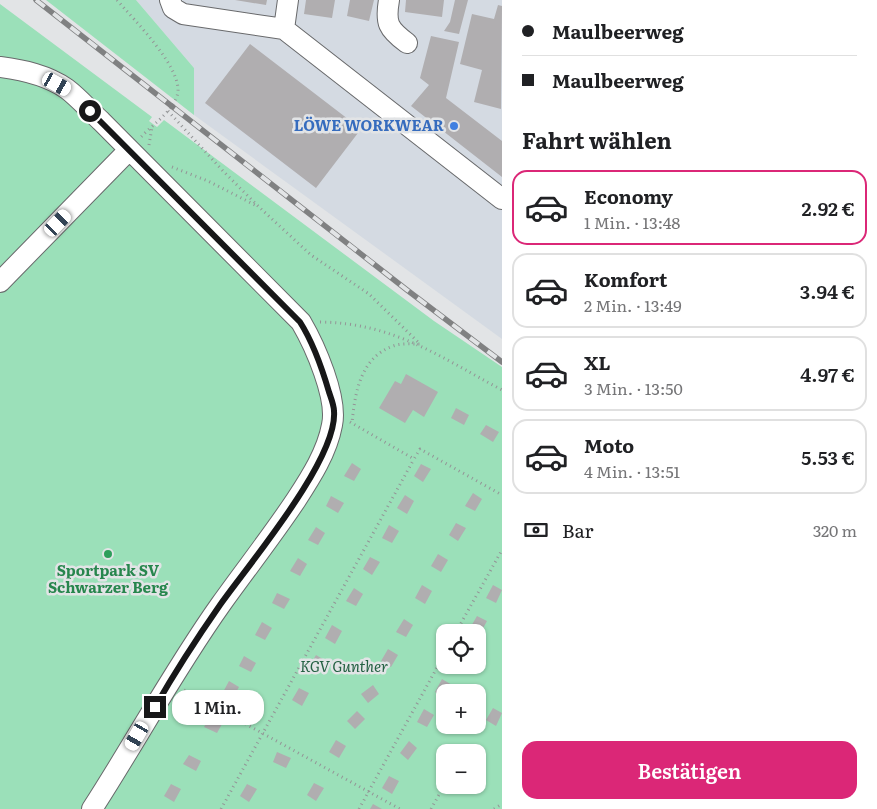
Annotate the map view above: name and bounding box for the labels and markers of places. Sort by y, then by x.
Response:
place label: LÖWE WORKWEAR [294,113,444,136]
marker: LÖWE WORKWEAR [448,120,460,132]
marker: Sportpark SV Schwarzer Berg [102,548,114,560]
place label: Sportpark SV Schwarzer Berg [48,558,169,598]

